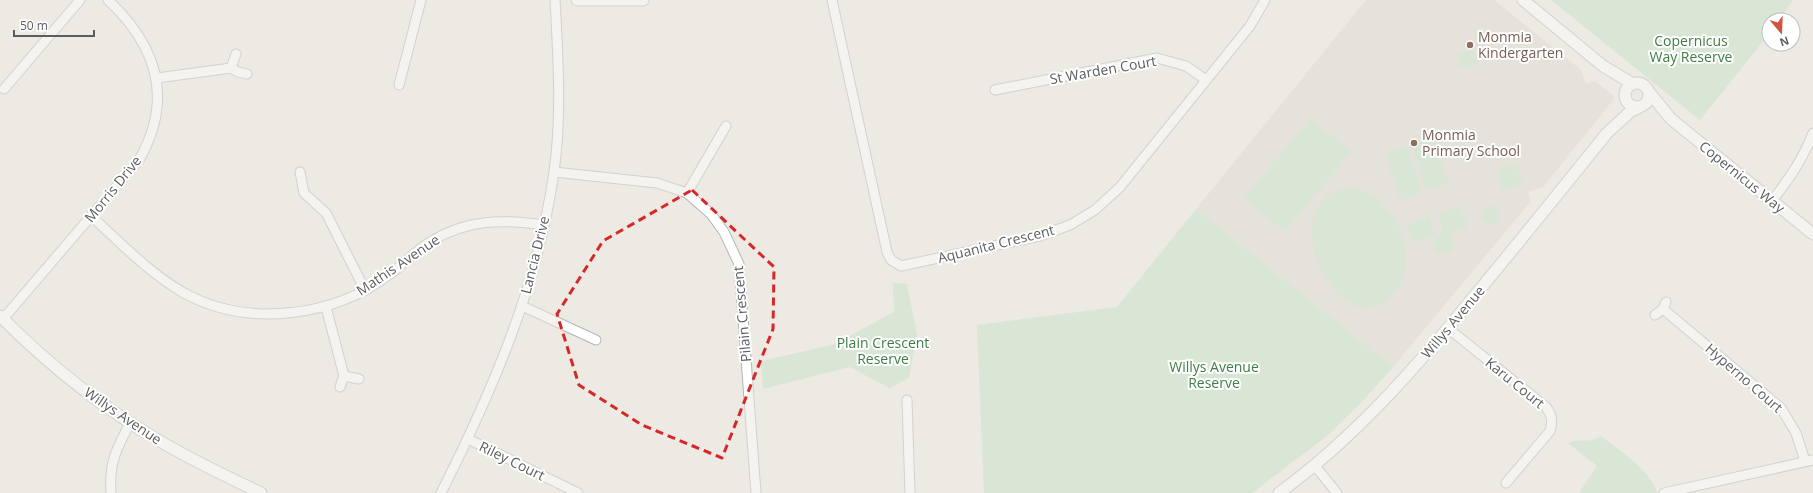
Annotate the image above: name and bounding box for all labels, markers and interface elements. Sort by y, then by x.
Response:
scale bar [14,12,94,38]
north arrow [1761,12,1801,52]
text: 50 m [20,17,48,34]
place label: Monmia Kindergarten [1478,27,1563,62]
park label: Copernicus Way Reserve [1650,31,1733,66]
text: N [1778,33,1791,50]
marker: Monmia Kindergarten [1465,40,1475,50]
street label: St Warden Court [1048,51,1158,88]
place label: Monmia Primary School [1422,125,1520,160]
street label: Copernicus Way [1696,136,1790,218]
marker: Monmia Primary School [1409,138,1419,148]
street label: Morris Drive [80,151,145,226]
street label: Lancia Drive [516,214,553,296]
street label: Aquanita Crescent [936,220,1056,267]
street label: Mathis Avenue [352,230,443,299]
street label: Pilain Crescent [728,265,755,363]
street label: Willys Avenue [1417,281,1489,362]
park label: Plain Crescent Reserve [837,333,929,368]
street label: Hyperno Court [1702,339,1787,417]
street label: Karu Court [1482,353,1549,412]
park label: Willys Avenue Reserve [1169,357,1259,392]
street label: Willys Avenue [81,383,166,449]
street label: Riley Court [476,437,548,485]

